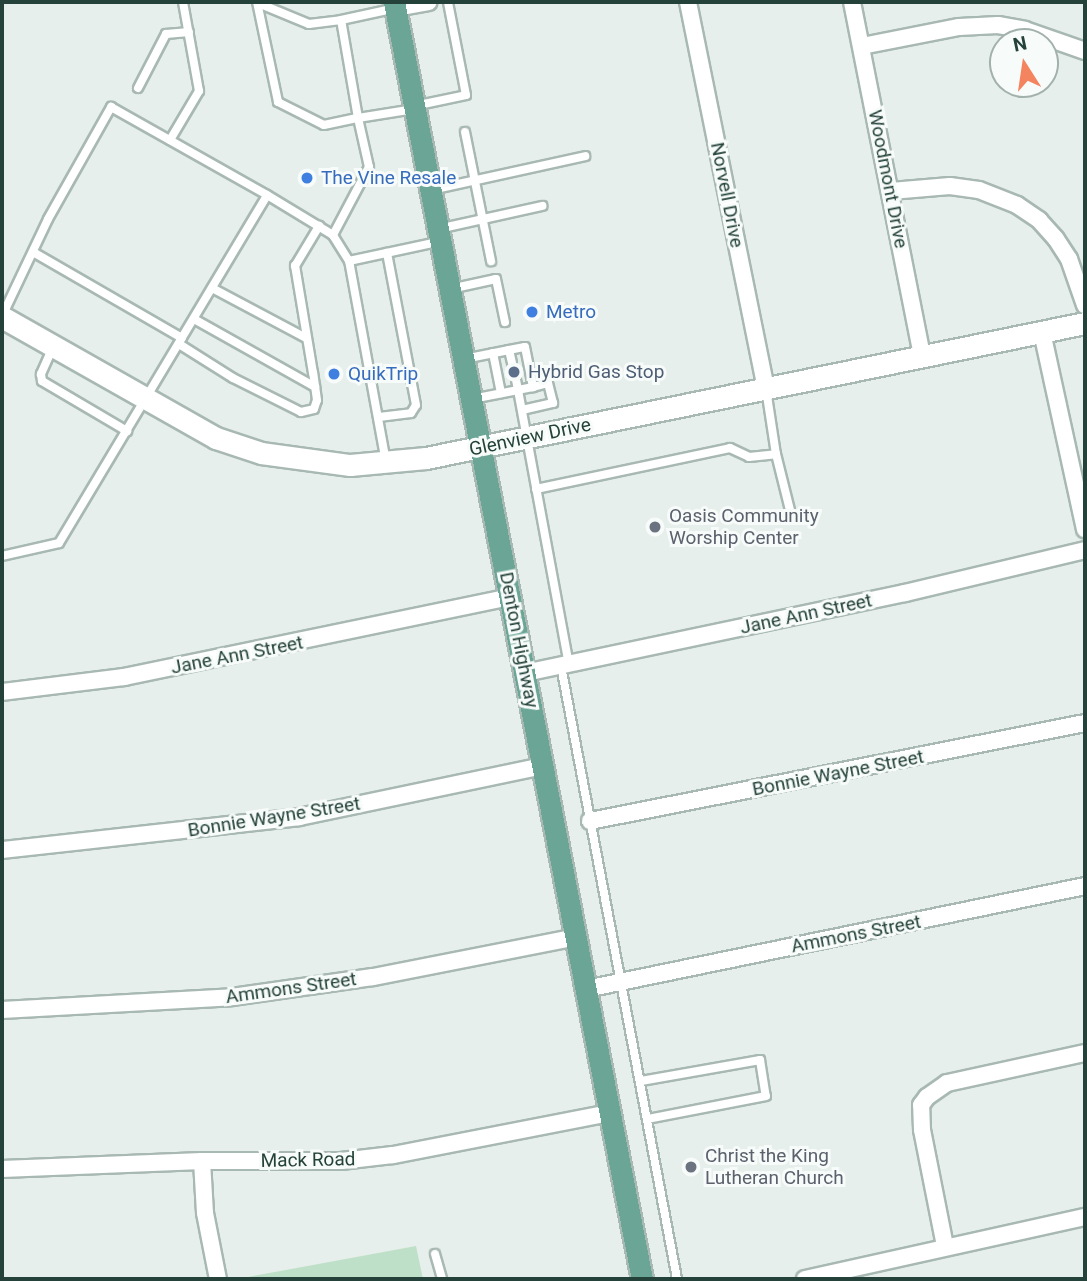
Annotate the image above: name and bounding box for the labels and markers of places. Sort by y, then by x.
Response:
place label: The Vine Resale [321,167,456,189]
marker: The Vine Resale [299,170,315,186]
place label: Metro [546,301,596,323]
marker: Metro [524,304,540,320]
place label: Hybrid Gas Stop [528,361,664,383]
place label: QuikTrip [348,363,418,385]
marker: Hybrid Gas Stop [506,364,522,380]
marker: QuikTrip [326,366,342,382]
place label: Oasis Community Worship Center [669,505,819,549]
marker: Oasis Community Worship Center [647,519,663,535]
place label: Christ the King Lutheran Church [705,1145,844,1189]
marker: Christ the King Lutheran Church [683,1159,699,1175]

